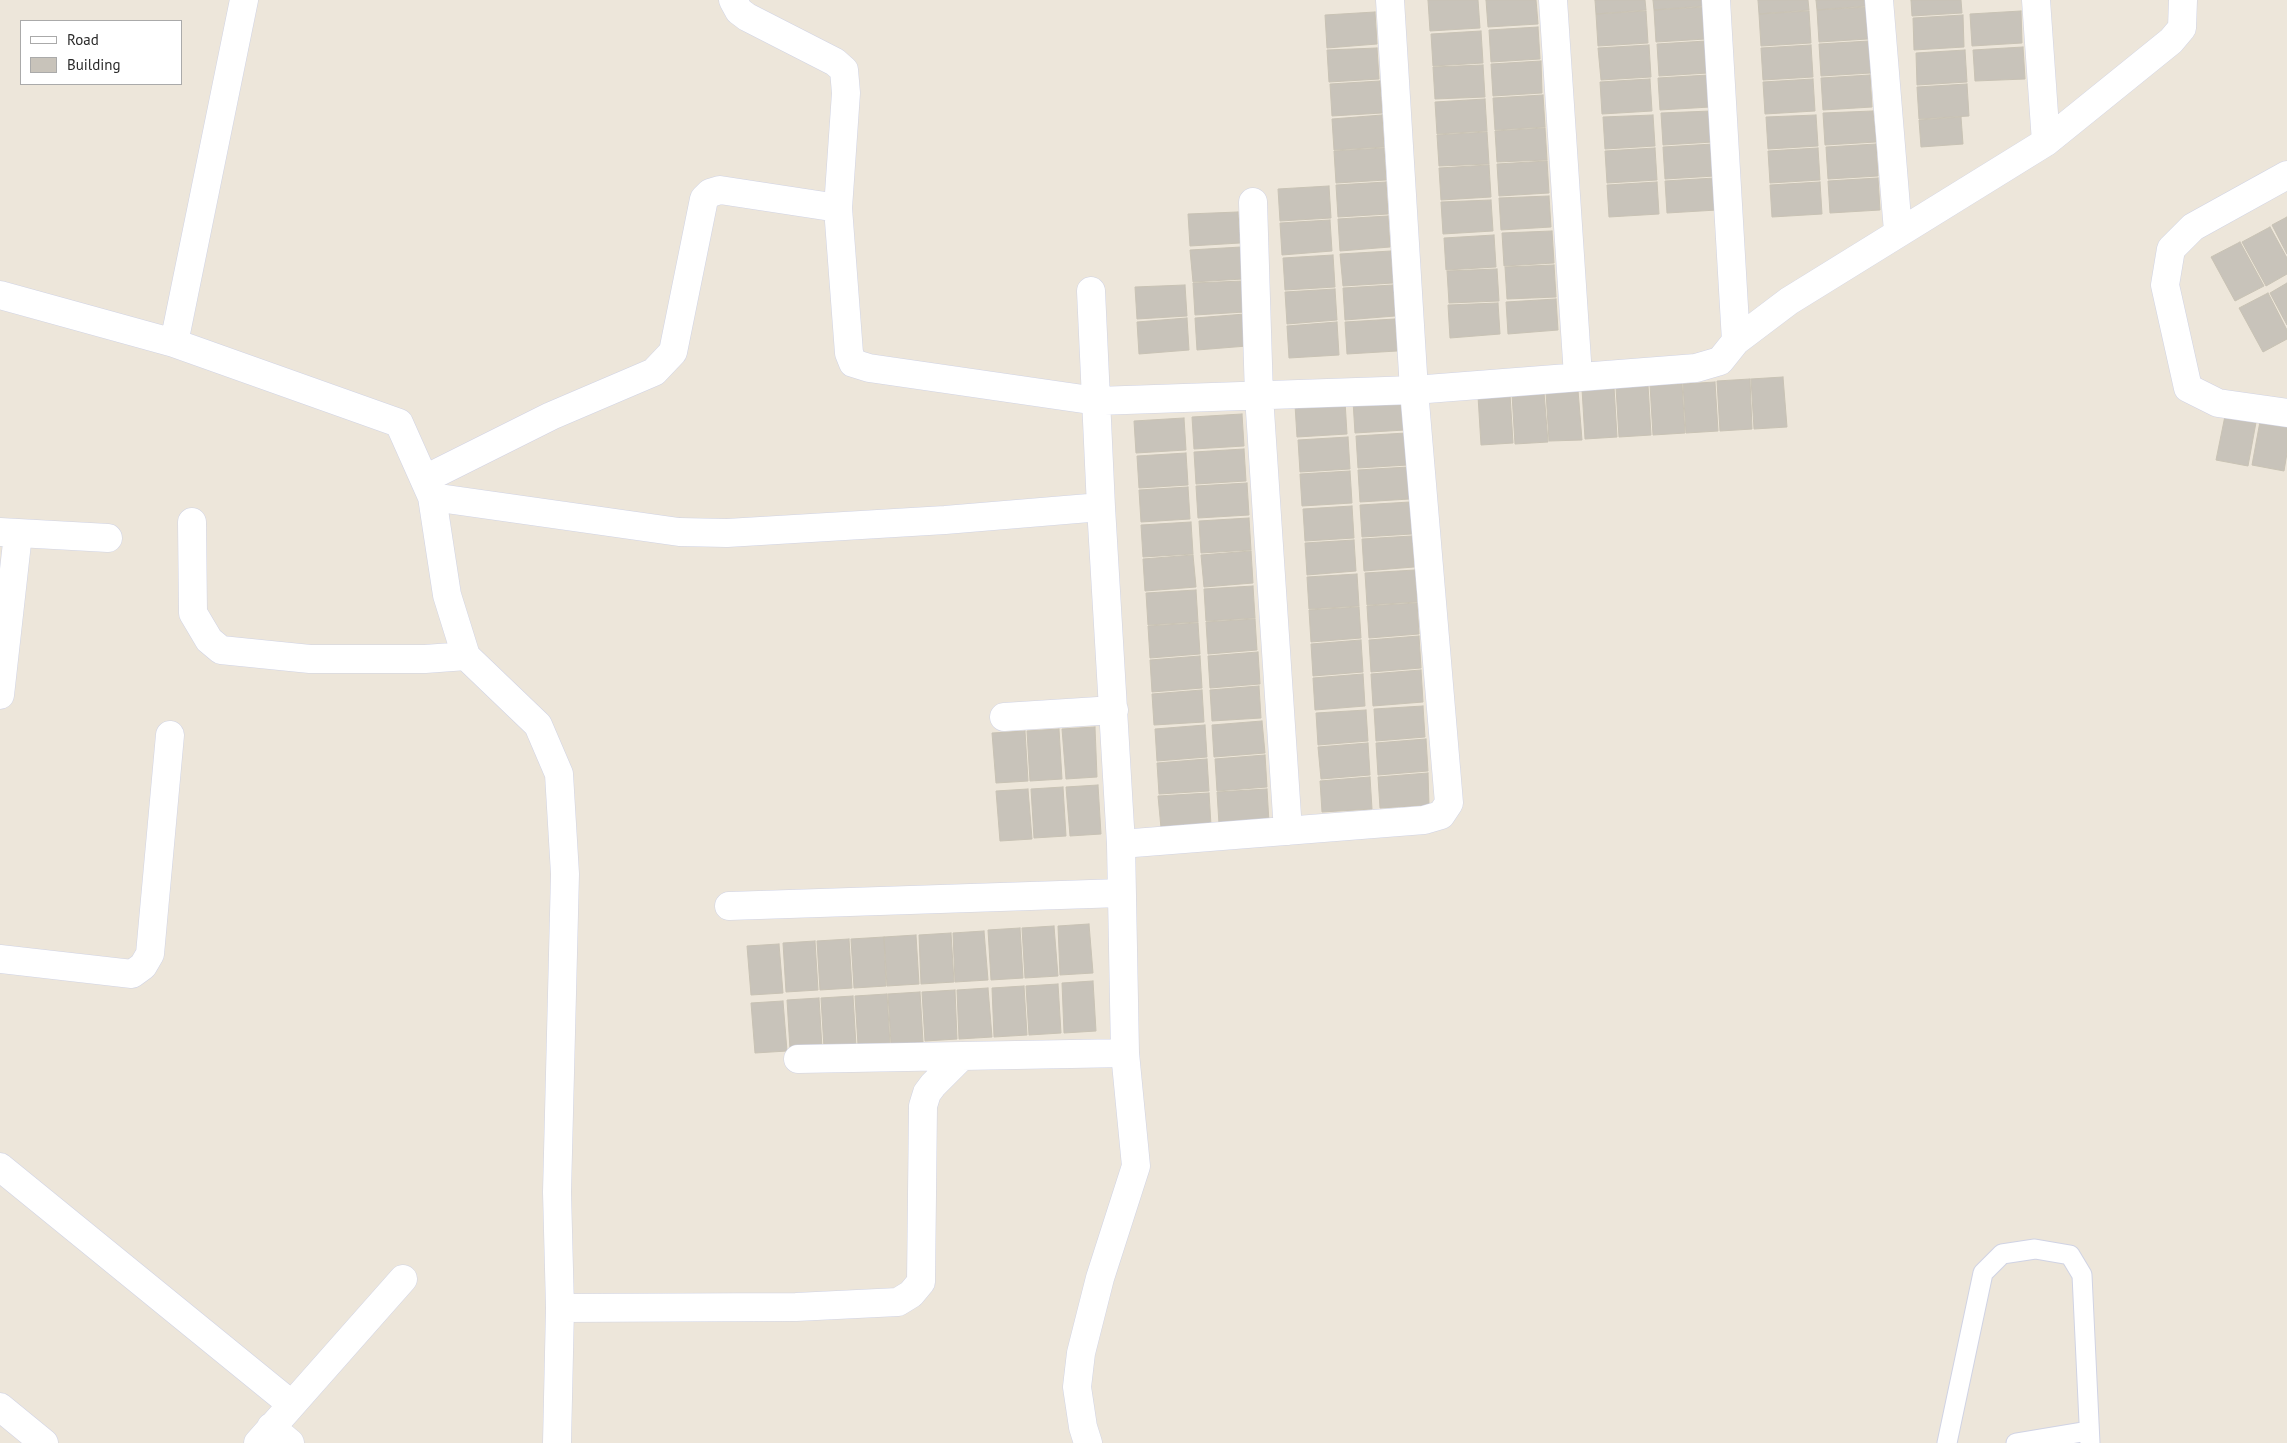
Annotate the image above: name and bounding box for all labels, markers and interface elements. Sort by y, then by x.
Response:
legend [20,20,182,85]
text: Road [67,30,99,49]
text: Building [67,55,121,74]

